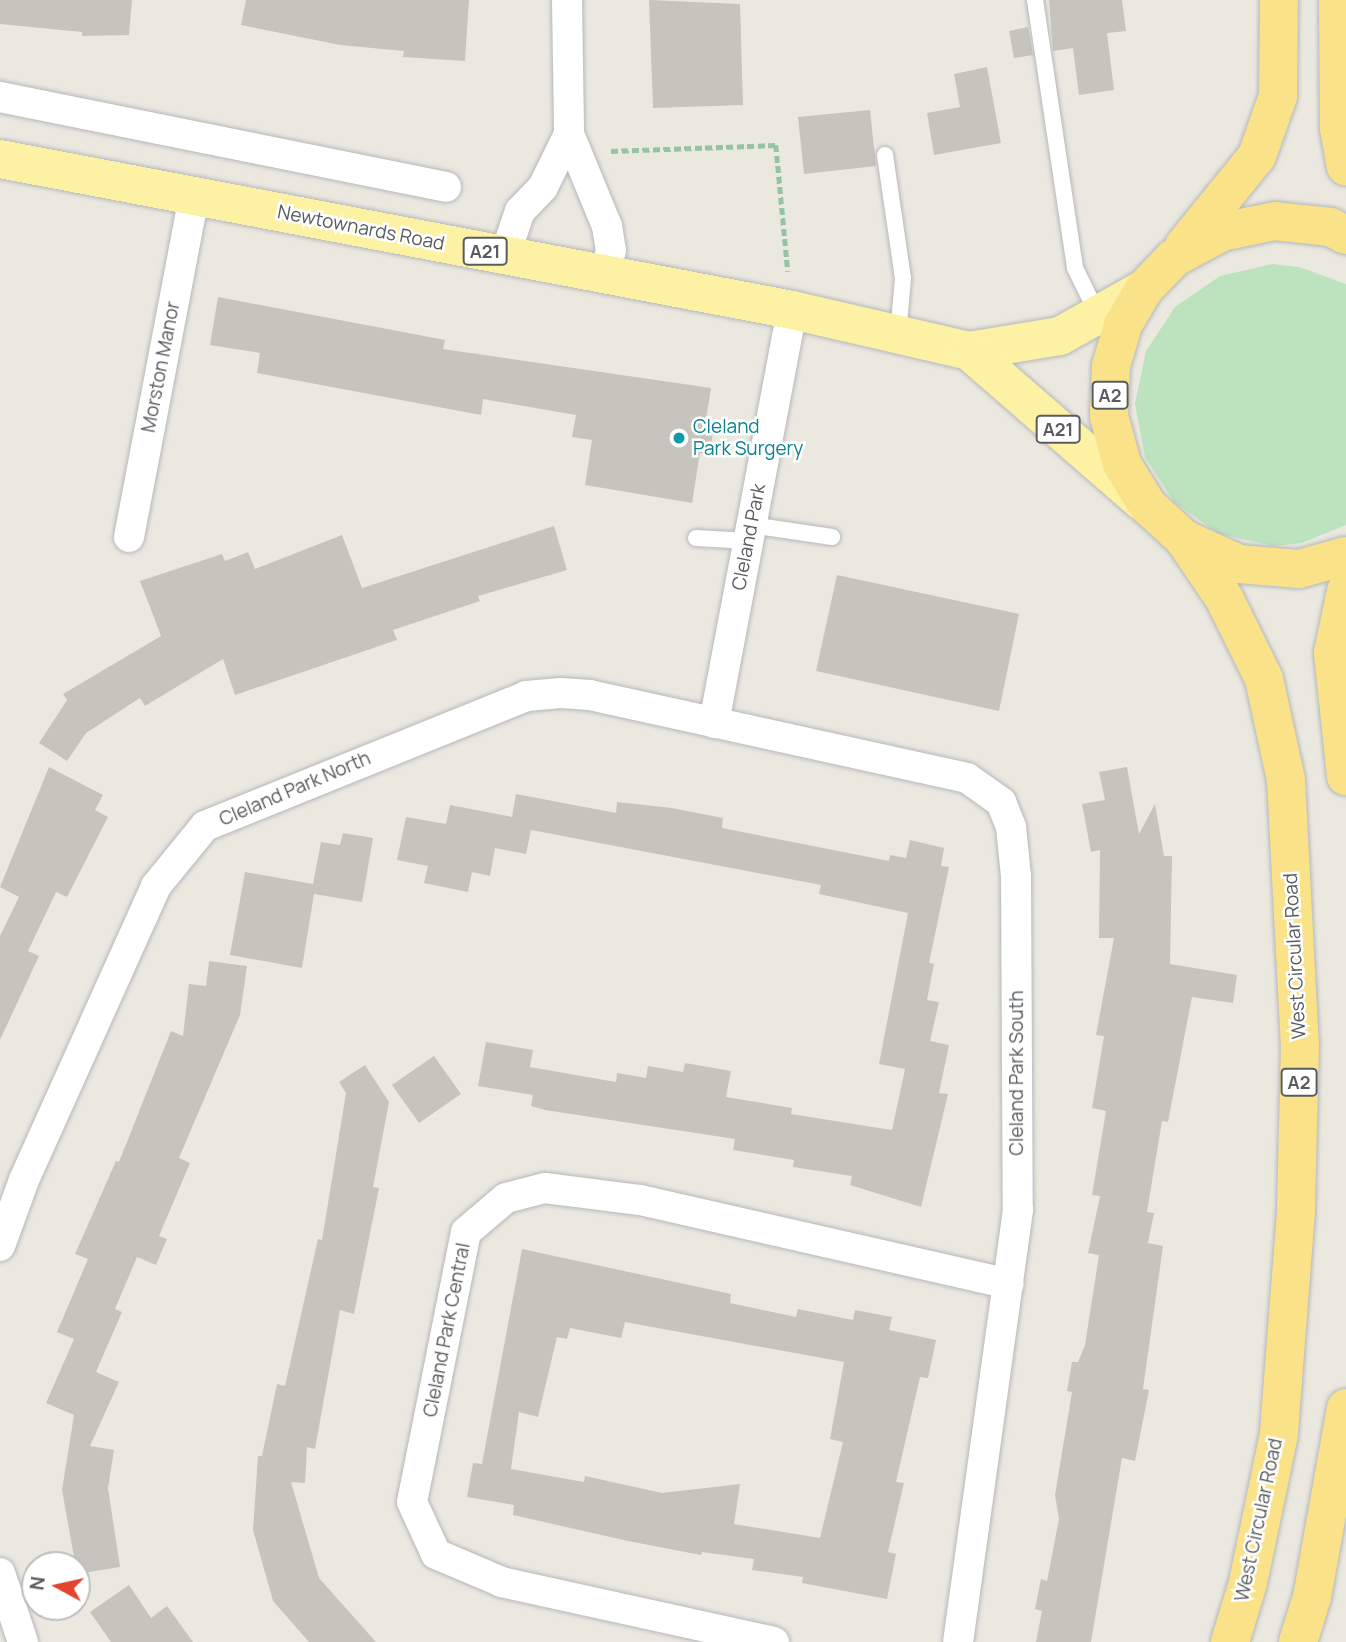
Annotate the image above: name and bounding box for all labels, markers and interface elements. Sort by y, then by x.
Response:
street label: Newtownards Road [276,201,446,255]
road number: A21 [462,236,508,265]
street label: Morston Manor [137,300,185,434]
road number: A2 [1091,380,1129,410]
road number: A21 [1035,414,1081,444]
place label: Cleland Park Surgery [693,416,803,460]
marker: Cleland Park Surgery [671,430,687,446]
street label: Cleland Park [727,482,771,592]
street label: Cleland Park North [216,747,374,831]
street label: West Circular Road [1279,872,1311,1040]
street label: Cleland Park South [1006,990,1028,1156]
road number: A2 [1280,1068,1318,1097]
street label: Cleland Park Central [419,1241,475,1419]
street label: West Circular Road [1231,1436,1287,1604]
north arrow [21,1551,91,1621]
text: N [23,1575,51,1592]

